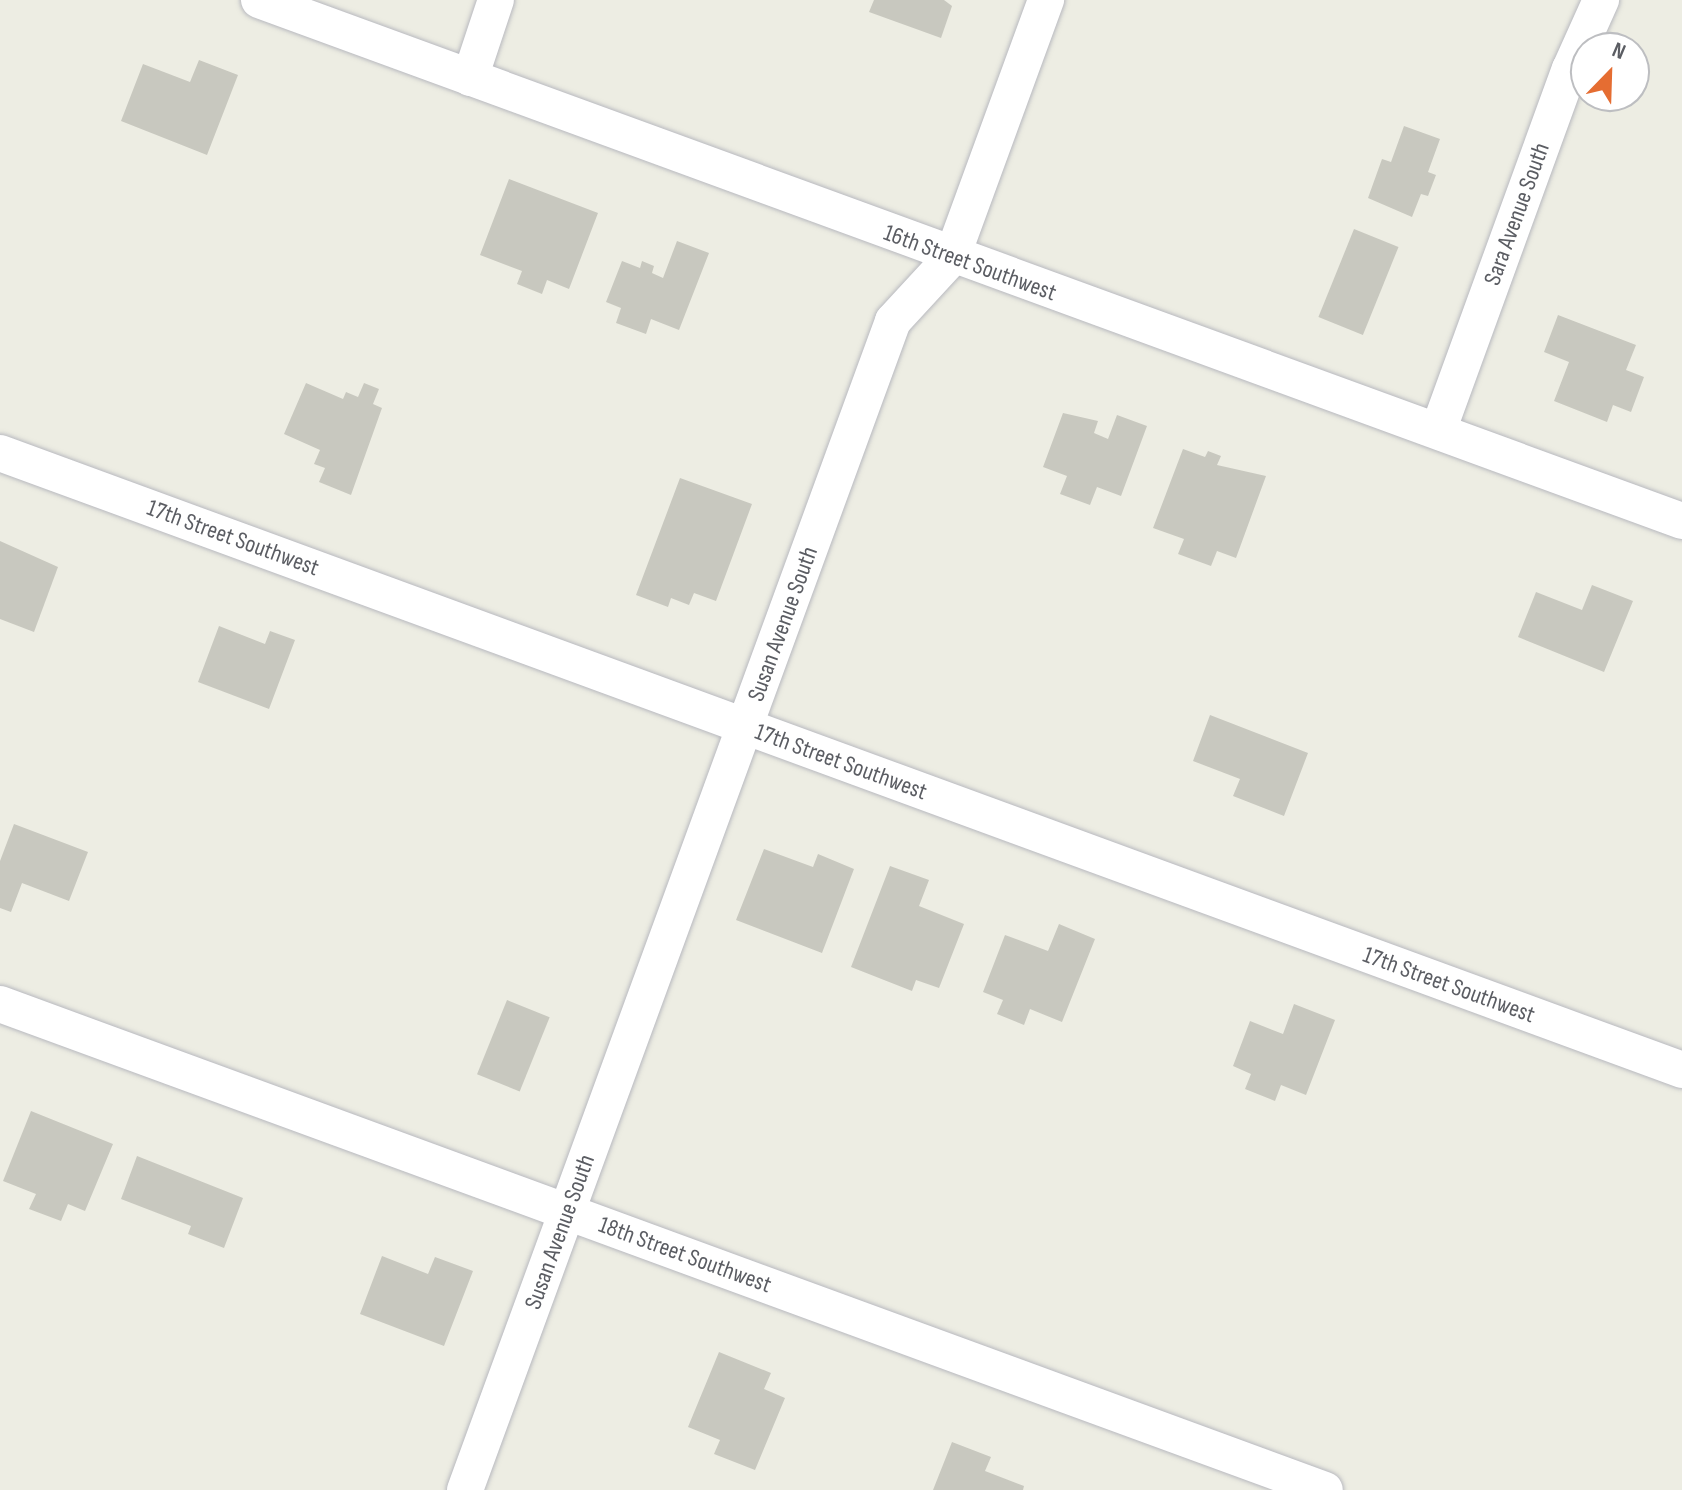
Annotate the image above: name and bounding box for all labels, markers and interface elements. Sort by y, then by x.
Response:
north arrow [1570,32,1650,112]
text: N [1608,37,1629,66]
street label: Sara Avenue South [1478,139,1556,289]
street label: 16th Street Southwest [880,218,1060,308]
street label: 17th Street Southwest [143,494,323,582]
street label: Susan Avenue South [742,543,824,705]
street label: 17th Street Southwest [751,718,931,806]
street label: 17th Street Southwest [1359,941,1539,1029]
street label: Susan Avenue South [519,1151,601,1313]
street label: 18th Street Southwest [595,1210,775,1300]

